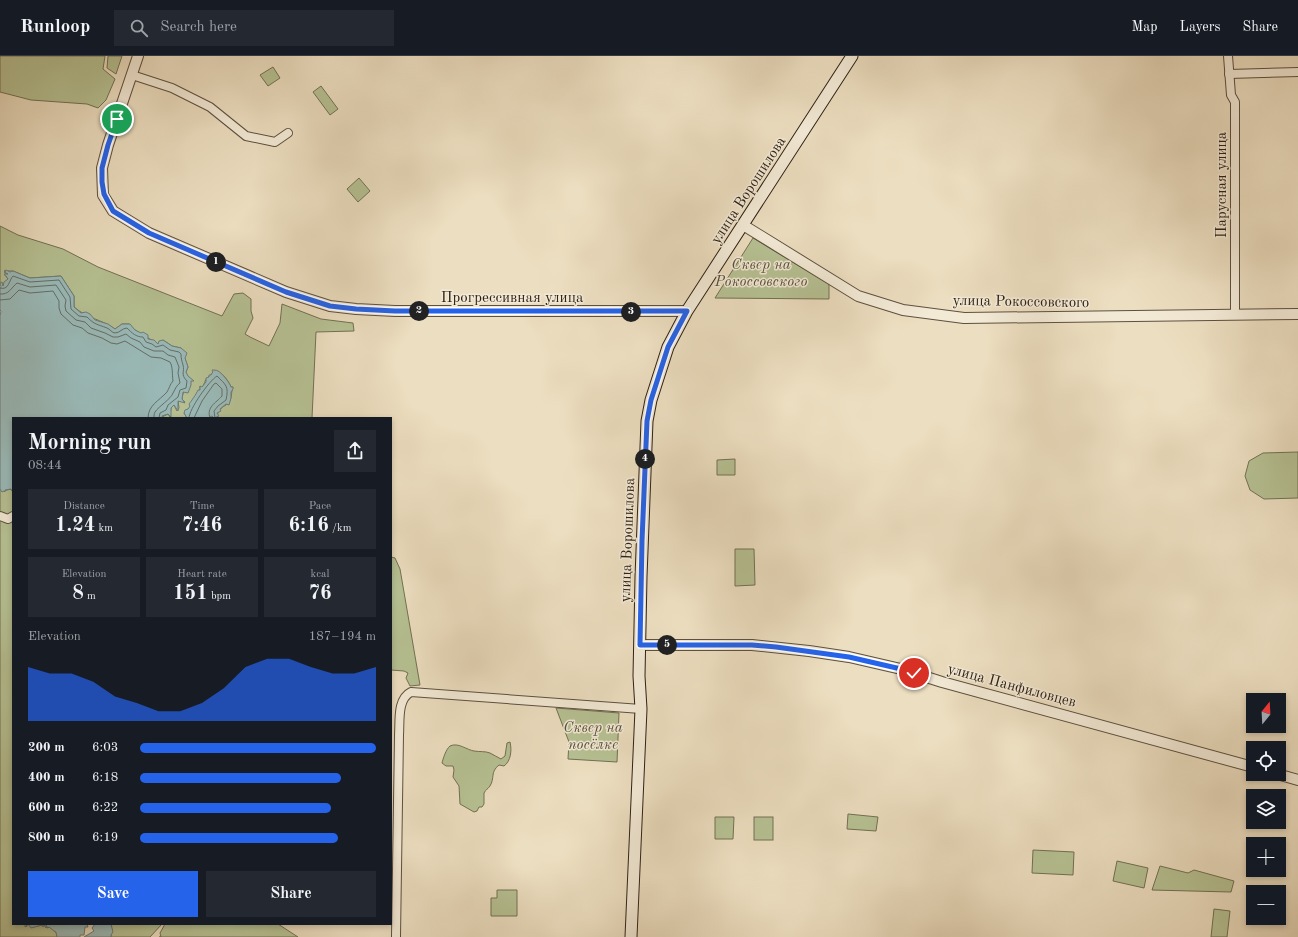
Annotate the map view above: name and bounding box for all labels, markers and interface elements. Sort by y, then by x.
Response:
search box [114,10,394,46]
icon: search [128,17,150,39]
text: Runloop [20,18,90,37]
text: Search here [160,20,237,35]
text: Map [1132,20,1158,34]
text: Layers [1180,20,1221,34]
text: Share [1243,20,1278,34]
pin [100,102,134,136]
icon: arrive [106,108,128,130]
street label: Парусная улица [1215,131,1230,238]
street label: улица Ворошилова [709,134,790,247]
pin: 1 [206,252,226,272]
text: 1 [213,256,219,267]
park label: Сквер на Рокоссовского [714,258,807,290]
street label: Прогрессивная улица [441,291,584,306]
street label: улица Рокоссовского [952,294,1089,311]
pin: 2 [409,301,429,321]
pin: 3 [621,302,641,322]
text: 2 [416,305,422,316]
text: 3 [628,306,634,317]
button: share [334,430,376,472]
text: Morning run [28,432,151,454]
pin: 4 [635,449,655,469]
text: 4 [642,453,648,464]
text: 08:44 [28,459,62,472]
street label: улица Ворошилова [619,477,638,603]
text: Distance [63,501,105,512]
text: Time [190,501,214,512]
text: Pace [309,501,331,512]
text: 1.24 [55,516,95,536]
text: 7:46 [182,516,222,536]
text: 6:16 [289,516,329,536]
text: km [95,523,113,534]
text: /km [329,523,351,534]
text: Elevation [62,569,106,580]
text: Heart rate [177,569,227,580]
text: kcal [311,569,329,580]
text: 8 [72,584,84,604]
text: 151 [173,584,208,604]
text: 76 [308,584,332,604]
text: m [84,591,96,602]
text: bpm [208,591,231,602]
text: Elevation [28,630,81,643]
text: 187–194 m [309,630,376,643]
pin: 5 [657,635,677,655]
text: 5 [664,639,670,650]
pin [897,656,931,690]
icon: check [903,662,925,684]
street label: улица Панфиловцев [946,662,1078,711]
north arrow [1246,693,1286,733]
map controls [1246,693,1286,925]
park label: Сквер на посёлке [563,721,623,753]
text: 200 m [28,741,65,754]
text: 6:03 [92,741,118,754]
button: locate [1246,741,1286,781]
text: 400 m [28,771,65,784]
text: 6:18 [92,771,118,784]
button: layers [1246,789,1286,829]
text: 600 m [28,801,65,814]
text: 6:22 [92,801,118,814]
text: 800 m [28,831,65,844]
text: 6:19 [92,831,118,844]
button: + [1246,837,1286,877]
button: Save [28,871,198,917]
button: Share [206,871,376,917]
button: − [1246,885,1286,925]

